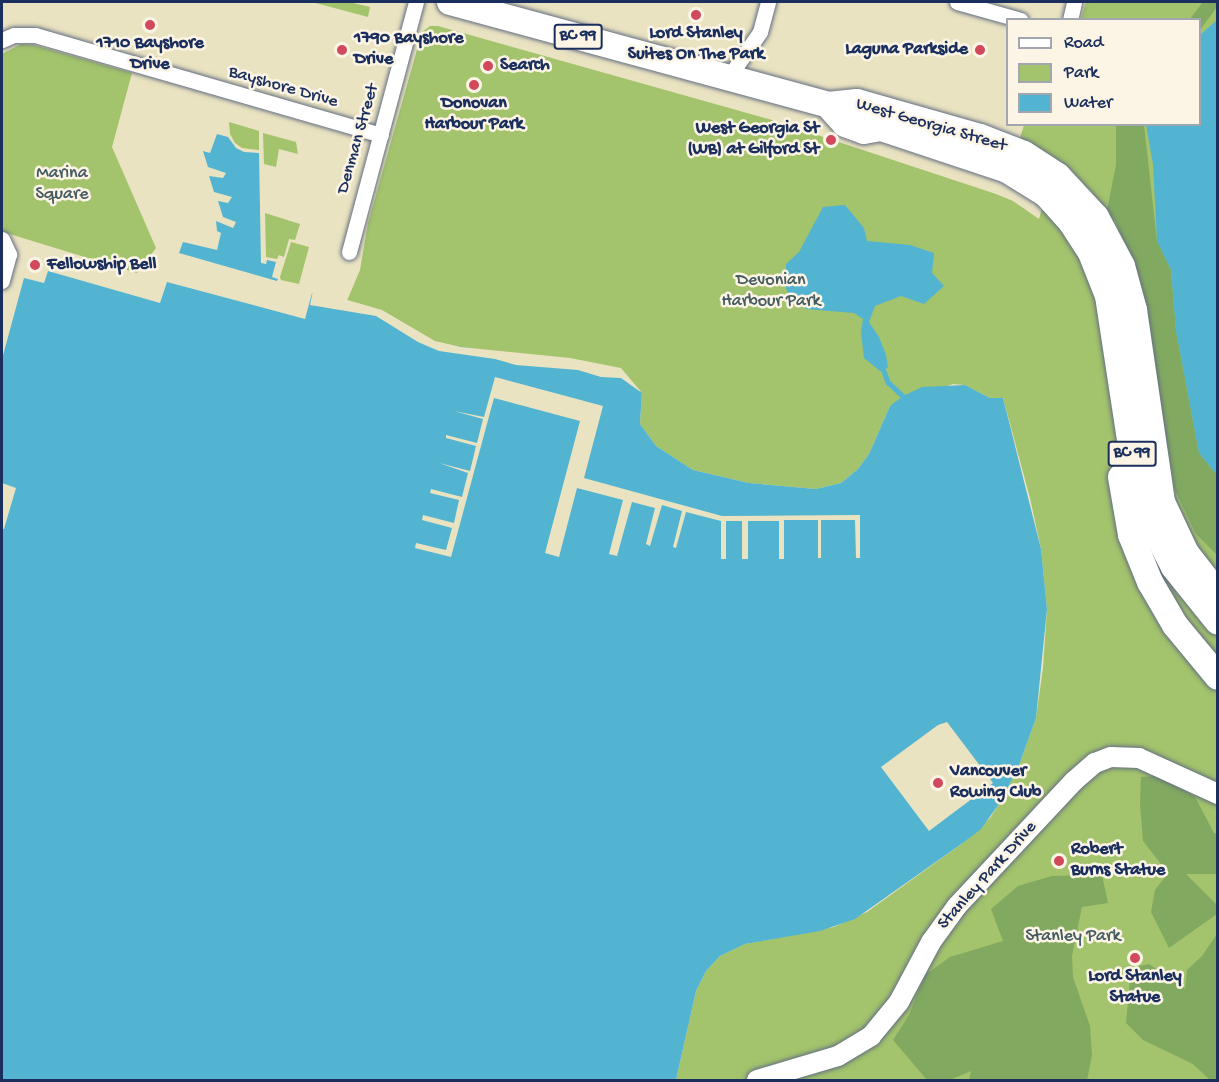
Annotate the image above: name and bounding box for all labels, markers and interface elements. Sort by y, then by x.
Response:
marker: Lord Stanley Suites On The Park [689,8,703,22]
marker: 1710 Bayshore Drive [143,18,157,32]
legend [1006,18,1201,126]
road number: BC 99 [552,24,604,50]
place label: Lord Stanley Suites On The Park [628,24,764,66]
place label: 1790 Bayshore Drive [354,29,463,72]
text: Road [1064,33,1103,54]
place label: 1710 Bayshore Drive [96,34,204,76]
place label: Laguna Parkside [845,39,968,61]
marker: 1790 Bayshore Drive [335,43,349,57]
marker: Laguna Parkside [973,43,987,57]
place label: Search [500,55,550,77]
marker: Search [481,59,495,73]
street label: Bayshore Drive [226,62,340,114]
text: Park [1064,63,1098,84]
marker: Donovan Harbour Park [467,78,481,92]
street label: Denman Street [333,82,385,196]
text: Water [1064,93,1112,114]
place label: Donovan Harbour Park [425,94,523,136]
street label: West Georgia Street [853,94,1009,158]
place label: West Georgia St (WB) at Gilford St [687,119,819,162]
marker: West Georgia St (WB) at Gilford St [824,133,838,147]
park label: Marina Square [35,164,89,207]
place label: Fellowship Bell [47,254,156,276]
marker: Fellowship Bell [28,258,42,272]
park label: Devonian Harbour Park [722,271,820,314]
road number: BC 99 [1106,441,1158,467]
place label: Vancouver Rowing Club [950,762,1041,804]
marker: Vancouver Rowing Club [931,776,945,790]
street label: Stanley Park Drive [934,817,1042,935]
place label: Robert Burns Statue [1071,840,1165,882]
marker: Robert Burns Statue [1052,854,1066,868]
park label: Stanley Park [1026,926,1120,948]
marker: Lord Stanley Statue [1128,951,1142,965]
place label: Lord Stanley Statue [1088,967,1182,1010]

